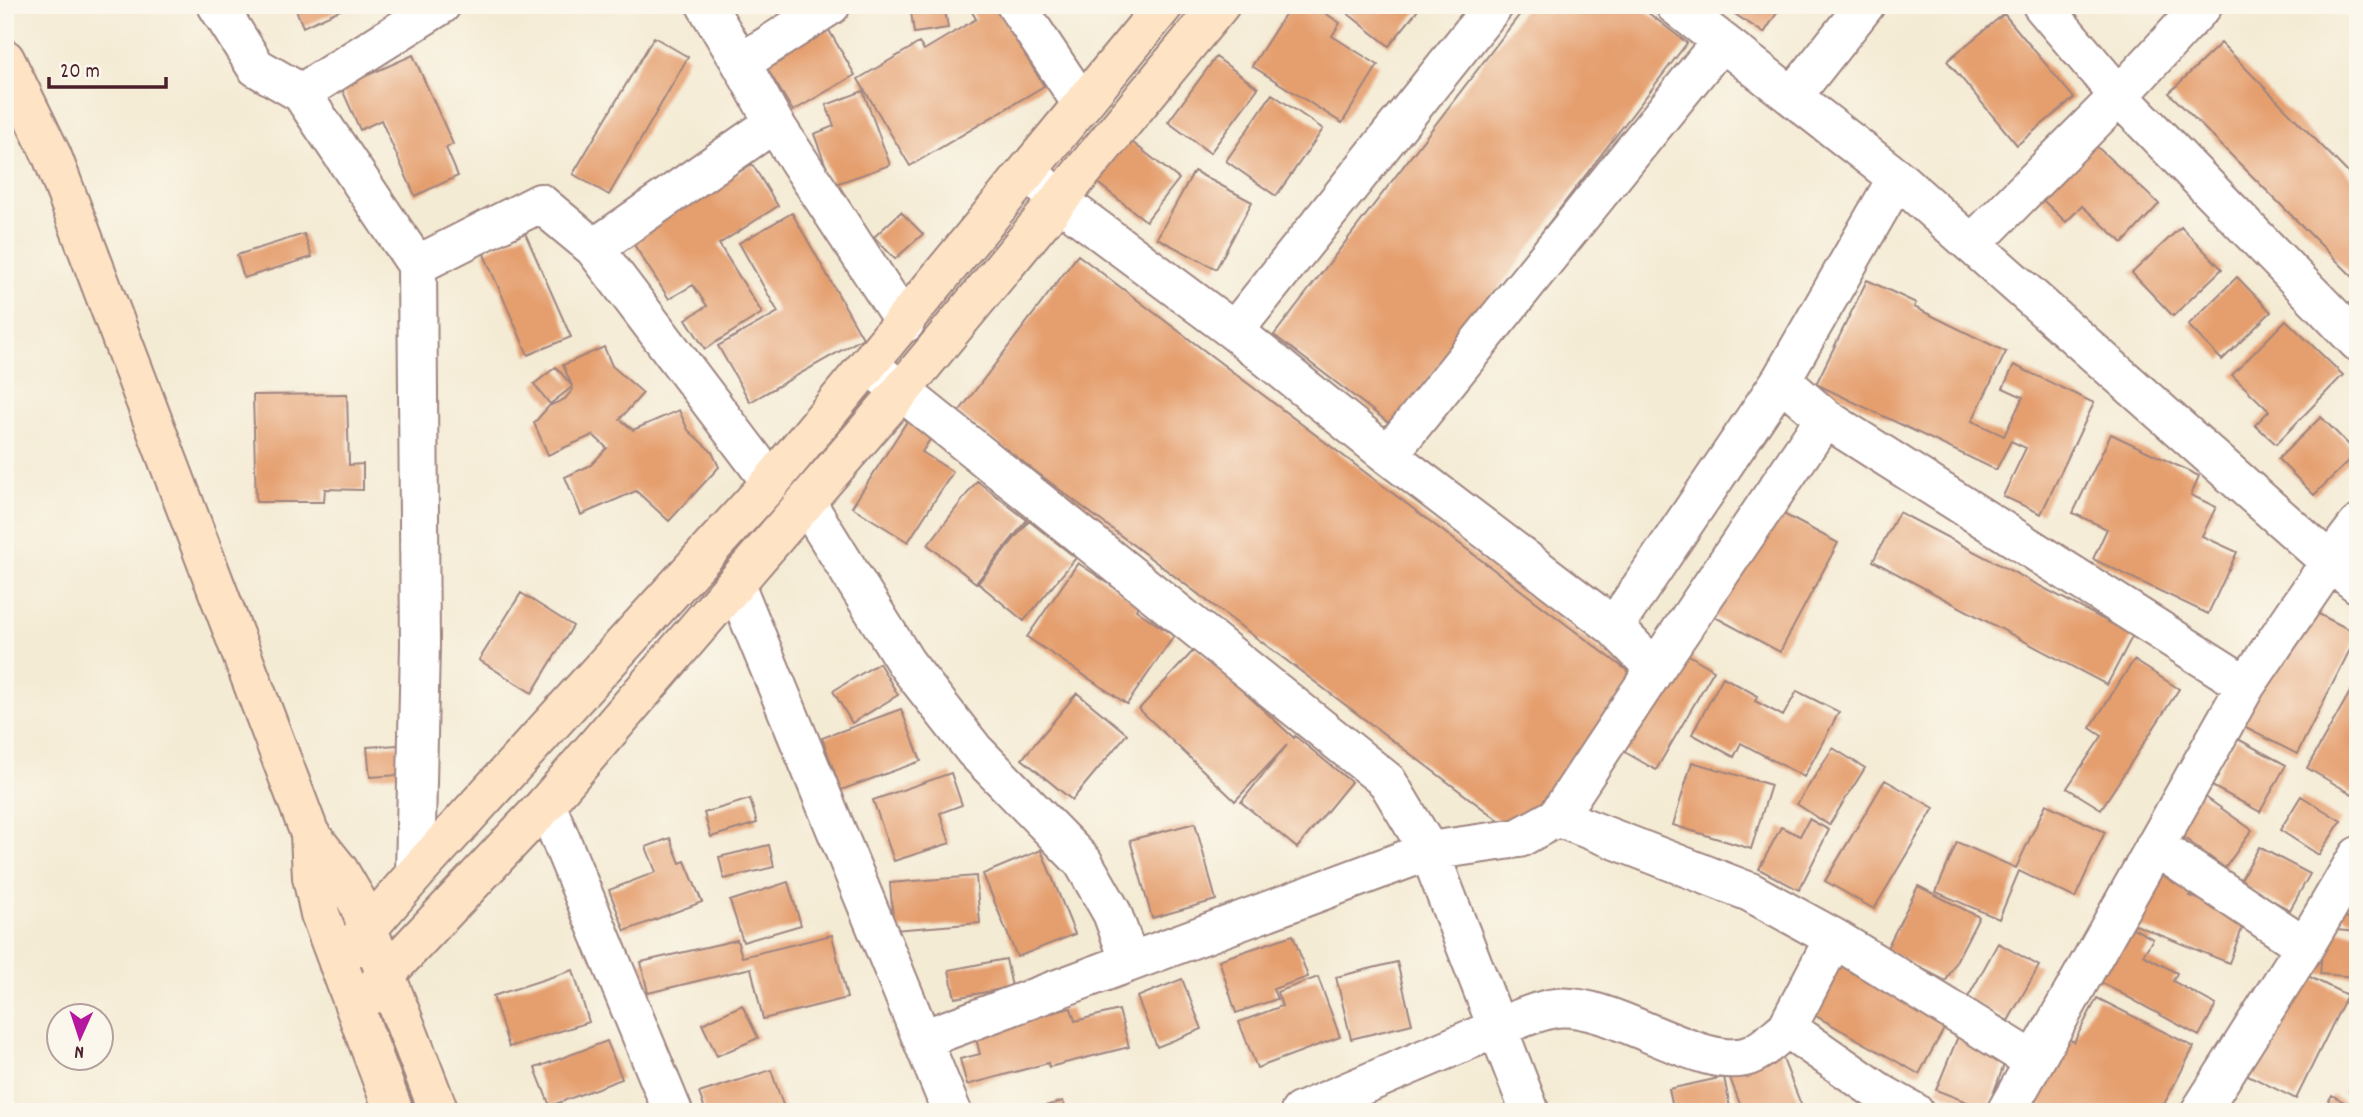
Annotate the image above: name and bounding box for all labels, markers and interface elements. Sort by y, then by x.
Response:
scale bar [49,46,166,90]
text: 20 m [60,58,100,88]
north arrow [46,1002,116,1072]
text: N [74,1037,85,1064]

